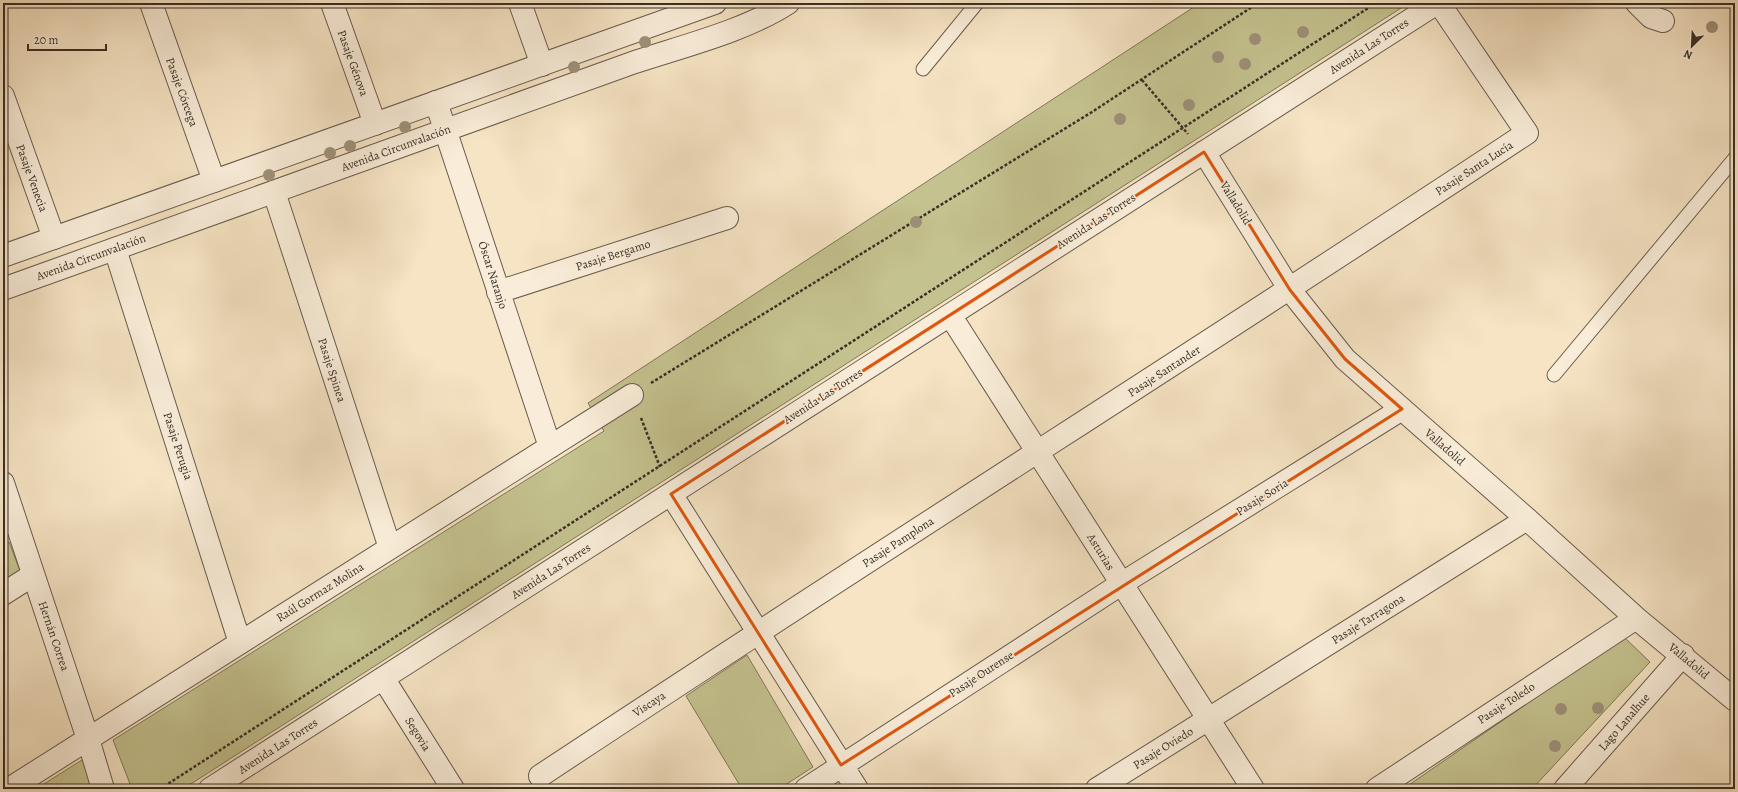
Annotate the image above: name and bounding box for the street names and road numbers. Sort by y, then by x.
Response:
street label: Avenida Las Torres [1325,14,1412,78]
street label: Pasaje Génova [334,28,373,99]
street label: Pasaje Córcega [162,55,202,129]
street label: Avenida Circunvalación [338,121,453,176]
street label: Pasaje Santa Lucía [1432,137,1516,199]
street label: Pasaje Venecia [12,142,52,214]
street label: Valladolid [1216,177,1256,228]
street label: Avenida Las Torres [1052,189,1139,253]
street label: Avenida Circunvalación [33,230,148,285]
street label: Pasaje Bergamo [574,235,652,275]
street label: Óscar Naranjo [475,239,511,311]
street label: Pasaje Spinea [314,336,350,405]
street label: Pasaje Santander [1124,341,1204,401]
street label: Avenida Las Torres [779,364,866,428]
street label: Pasaje Perugia [159,410,197,482]
street label: Valladolid [1421,424,1469,469]
street label: Pasaje Soria [1233,474,1292,519]
street label: Pasaje Pamplona [859,513,937,571]
street label: Asturias [1083,530,1119,574]
street label: Avenida Las Torres [507,539,594,603]
street label: Raúl Gormaz Molina [273,558,367,625]
street label: Pasaje Tarragona [1328,590,1408,648]
street label: Hernán Correa [35,599,74,674]
street label: Valladolid [1664,639,1713,683]
street label: Pasaje Ourense [945,647,1017,701]
street label: Pasaje Toledo [1474,678,1538,728]
street label: Viscaya [629,687,669,721]
street label: Lago Lanalhue [1595,690,1653,754]
street label: Avenida Las Torres [234,714,321,778]
street label: Segovia [401,714,435,754]
street label: Pasaje Oviedo [1130,723,1196,773]

